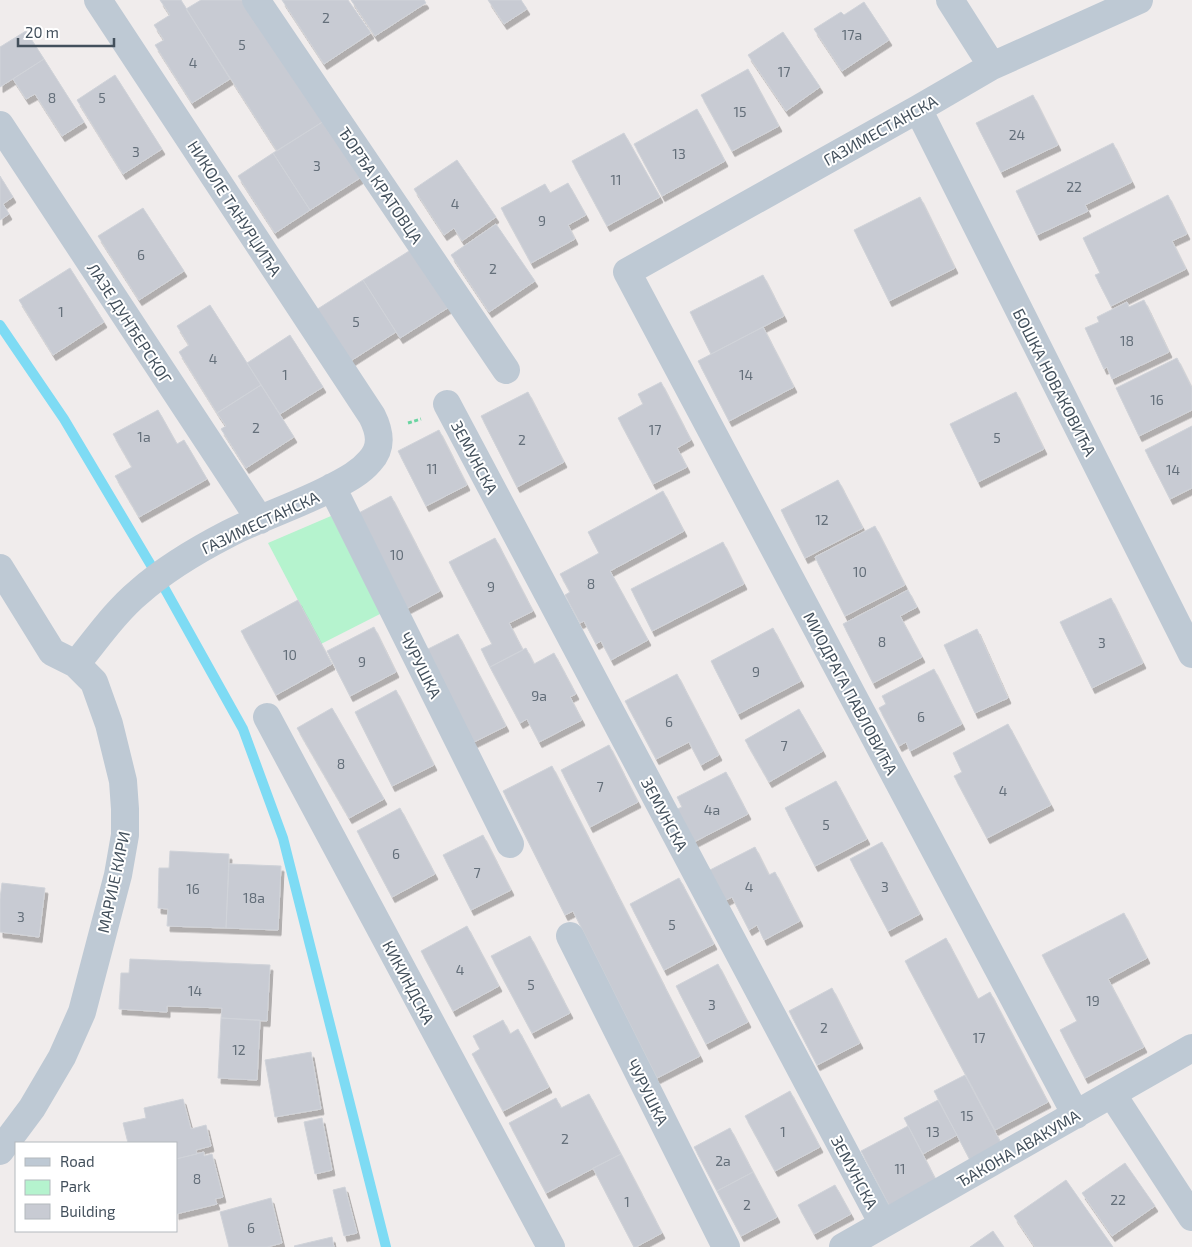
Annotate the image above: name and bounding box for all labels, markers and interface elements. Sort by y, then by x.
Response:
house number: 2 [322,9,330,26]
scale bar [18,15,114,47]
text: 20 m [25,23,59,41]
house number: 17a [842,26,862,43]
house number: 5 [238,36,246,53]
house number: 4 [189,54,197,71]
house number: 17 [778,63,790,80]
house number: 8 [48,89,56,106]
house number: 5 [98,89,106,106]
street label: ГАЗИМЕСТАНСКА [820,91,940,169]
house number: 15 [733,103,747,120]
street label: ЂОРЂА КРАТОВЦА [335,123,427,247]
house number: 24 [1009,126,1025,143]
street label: НИКОЛЕ ТАНУРЏИЋА [184,137,286,279]
house number: 3 [132,143,140,160]
house number: 13 [672,145,686,162]
house number: 3 [313,157,321,174]
house number: 11 [610,171,622,188]
house number: 22 [1066,178,1082,195]
house number: 4 [451,195,459,212]
house number: 9 [538,212,546,229]
house number: 6 [137,246,145,263]
street label: ЛАЗЕ ДУНЂЕРСКОГ [84,259,176,387]
house number: 2 [489,260,497,277]
house number: 1 [58,303,64,320]
street label: БОШКА НОВАКОВИЋА [1010,305,1100,459]
house number: 5 [352,313,360,330]
house number: 18 [1120,332,1134,349]
house number: 4 [209,350,217,367]
house number: 1 [282,366,288,383]
house number: 14 [739,366,753,383]
house number: 16 [1150,391,1164,408]
street label: ЗЕМУНСКА [448,417,502,497]
house number: 2 [252,419,260,436]
house number: 17 [649,421,661,438]
house number: 1a [137,428,151,445]
house number: 5 [993,429,1001,446]
house number: 2 [518,431,526,448]
house number: 11 [426,460,438,477]
house number: 14 [1166,461,1180,478]
street label: ГАЗИМЕСТАНСКА [198,486,322,558]
house number: 12 [815,511,829,528]
house number: 10 [390,546,404,563]
house number: 10 [853,563,867,580]
house number: 8 [587,575,595,592]
house number: 9 [487,578,495,595]
street label: МИОДРАГА ПАВЛОВИЋА [800,608,902,778]
street label: ЧУРУШКА [396,629,446,701]
house number: 8 [878,633,886,650]
house number: 3 [1098,634,1106,651]
house number: 10 [283,646,297,663]
house number: 9 [358,653,366,670]
house number: 9 [752,663,760,680]
house number: 9a [531,687,547,704]
house number: 6 [917,708,925,725]
house number: 6 [665,713,673,730]
house number: 7 [780,737,788,754]
house number: 8 [337,755,345,772]
street label: ЗЕМУНСКА [638,774,692,854]
house number: 7 [596,778,604,795]
house number: 4 [999,782,1007,799]
house number: 4a [704,801,720,818]
house number: 5 [822,816,830,833]
street label: МАРИЈЕ КИРИ [93,829,133,935]
house number: 6 [392,845,400,862]
house number: 7 [473,864,481,881]
house number: 4 [745,878,753,895]
house number: 3 [881,878,889,895]
house number: 16 [186,880,200,897]
house number: 18a [243,889,265,906]
house number: 3 [17,908,25,925]
house number: 5 [668,916,676,933]
street label: КИКИНДСКА [379,937,439,1027]
house number: 4 [456,961,464,978]
house number: 5 [527,976,535,993]
house number: 14 [188,982,202,999]
house number: 19 [1086,992,1100,1009]
house number: 3 [708,996,716,1013]
house number: 2 [820,1019,828,1036]
house number: 17 [973,1029,985,1046]
house number: 12 [232,1041,246,1058]
street label: ЧУРУШКА [623,1056,673,1128]
street label: ЂАКОНА АВАКУМА [953,1105,1083,1191]
house number: 15 [960,1107,974,1124]
house number: 1 [780,1123,786,1140]
house number: 13 [926,1123,940,1140]
house number: 2 [561,1130,569,1147]
street label: ЗЕМУНСКА [828,1132,882,1212]
legend [15,1142,178,1232]
text: Road [60,1152,95,1170]
house number: 2a [715,1152,731,1169]
house number: 11 [894,1160,906,1177]
house number: 8 [193,1170,201,1187]
text: Park [60,1177,91,1195]
house number: 22 [1110,1191,1126,1208]
house number: 1 [624,1193,630,1210]
house number: 2 [743,1196,751,1213]
text: Building [60,1202,116,1220]
house number: 6 [247,1219,255,1236]

